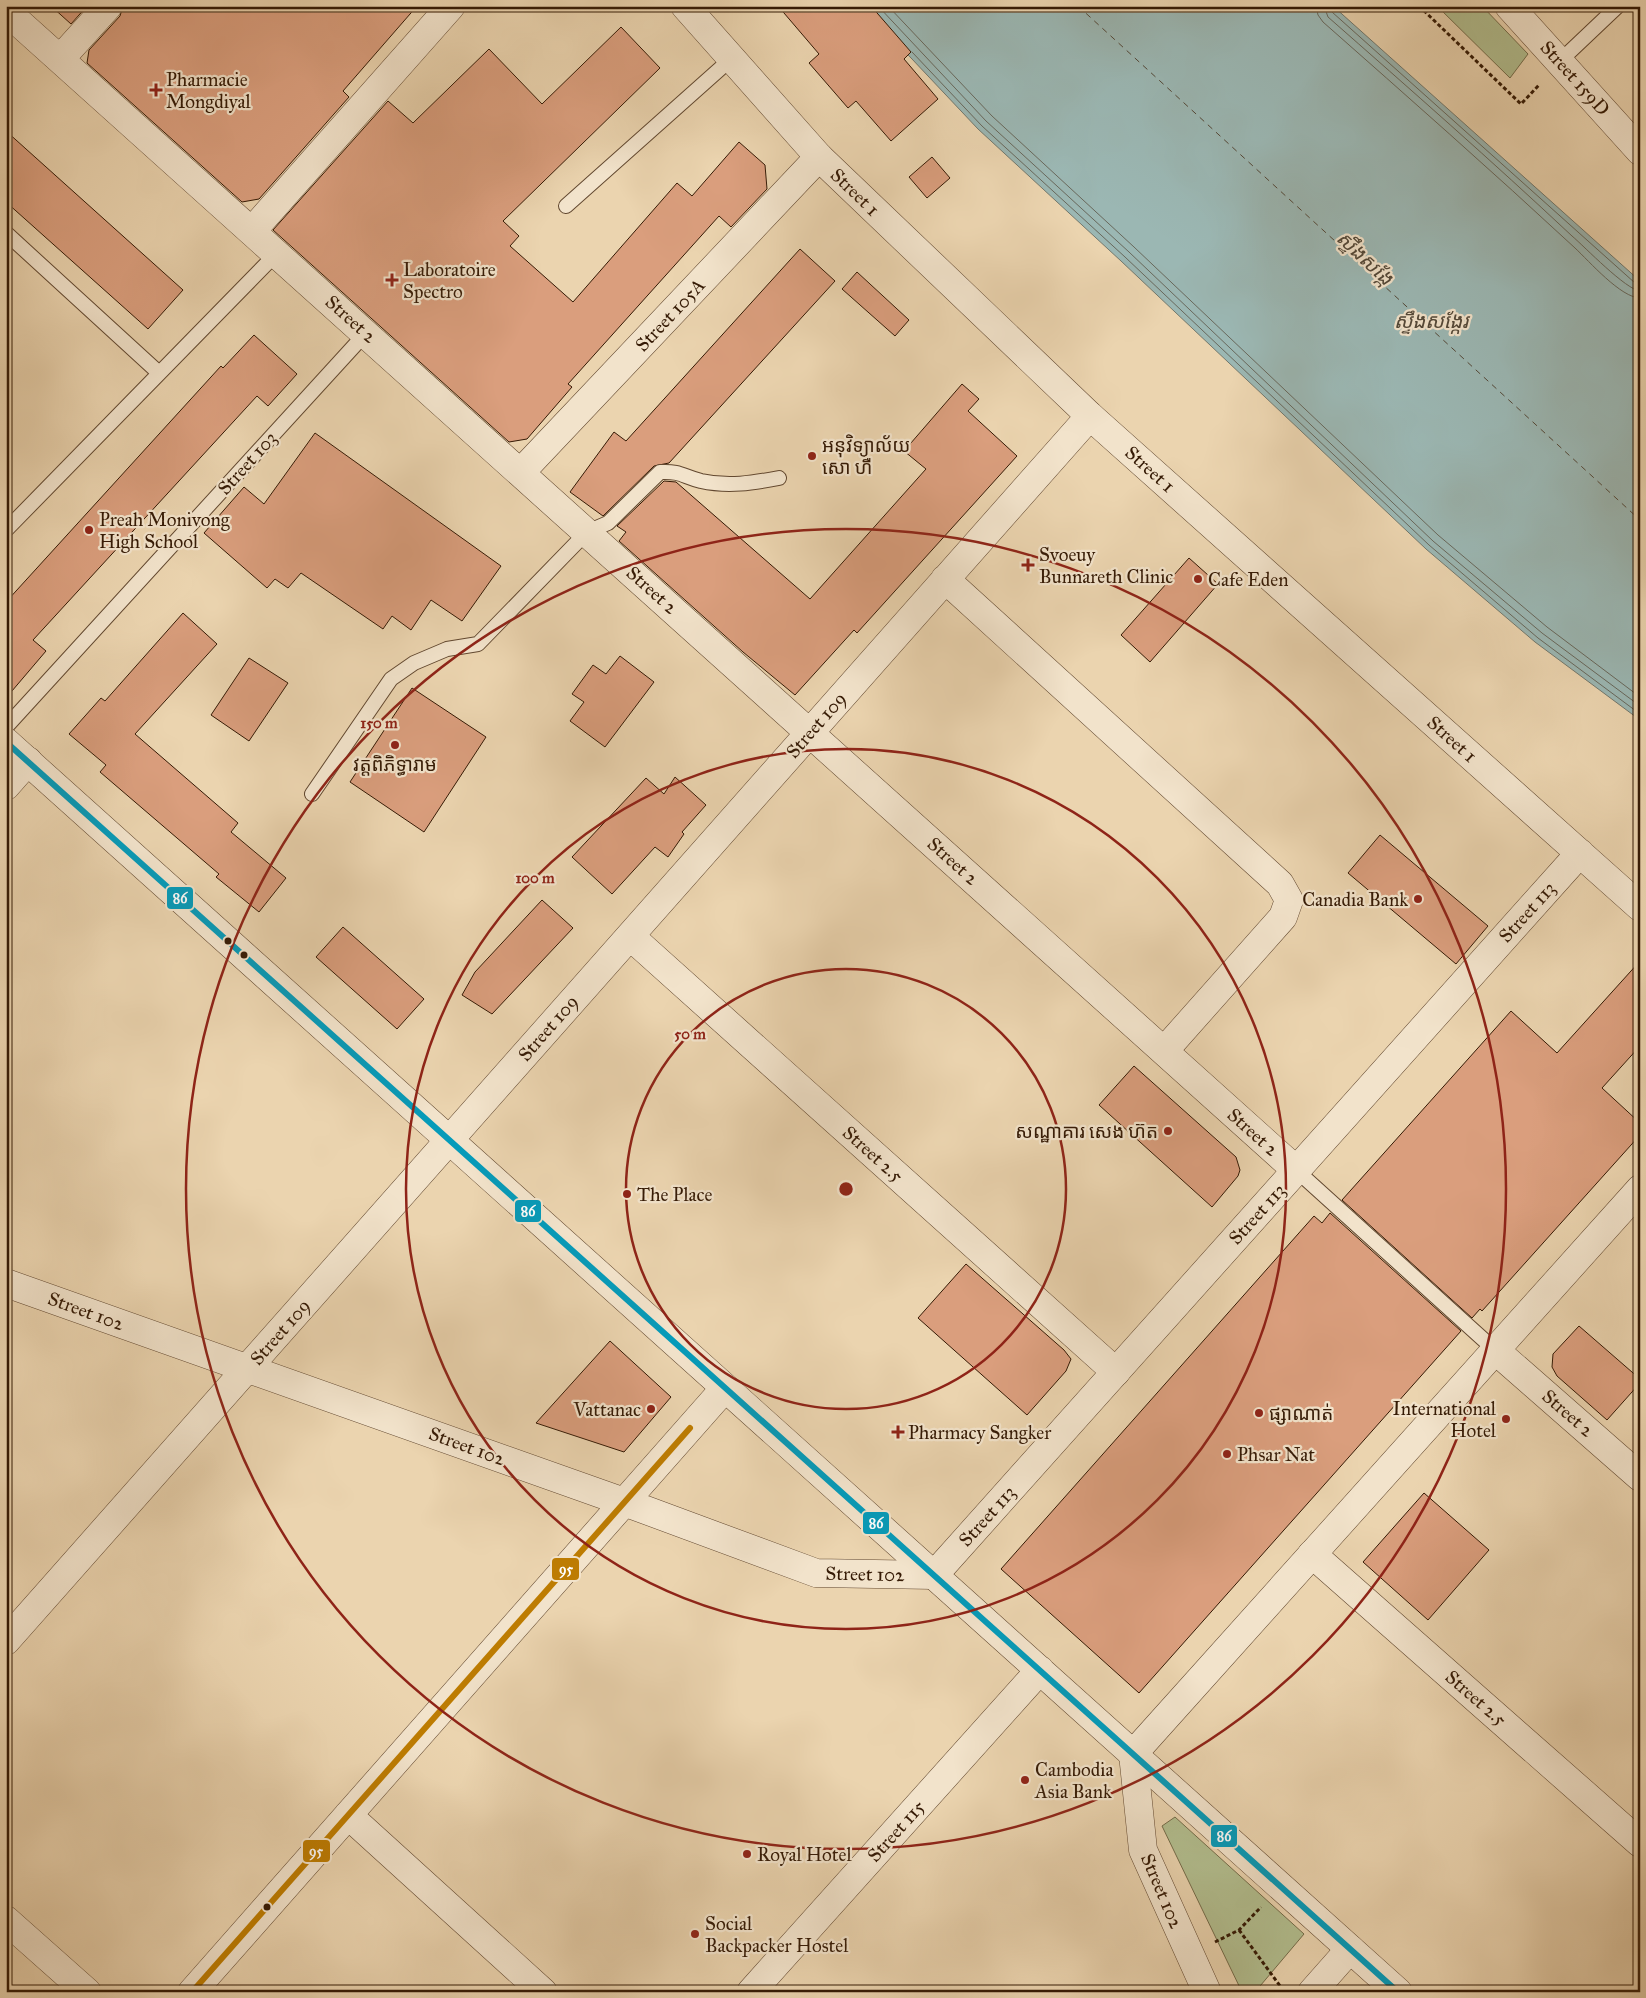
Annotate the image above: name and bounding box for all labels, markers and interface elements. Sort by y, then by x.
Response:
street label: Street 159D [1535,36,1615,120]
place label: Pharmacie Mongdiyal [166,68,252,114]
marker: Pharmacie Mongdiyal [150,84,162,96]
street label: Street 1 [826,163,884,221]
water label: ស្ទឹងសង្កែ [1331,226,1398,291]
place label: Laboratoire Spectro [403,258,496,303]
marker: Laboratoire Spectro [385,273,399,287]
street label: Street 105A [630,274,710,356]
street label: Street 2 [321,290,382,348]
water label: ស្ទឹងសង្កែរ [1394,309,1470,334]
street label: Street 103 [213,427,281,499]
place label: អនុវិទ្យាល័យ សោ ហឺ [822,434,910,479]
street label: Street 1 [1120,441,1180,497]
marker: អនុវិទ្យាល័យ សោ ហឺ [806,450,818,462]
place label: Preah Monivong High School [99,508,230,554]
marker: Preah Monivong High School [83,524,95,536]
place label: Svoeuy Bunnareth Clinic [1039,543,1173,588]
marker: Svoeuy Bunnareth Clinic [1021,558,1035,572]
street label: Street 2 [622,561,683,619]
place label: Cafe Eden [1208,568,1289,591]
marker: Cafe Eden [1192,573,1204,585]
street label: Street 109 [781,687,851,763]
street label: Street 1 [1422,711,1482,767]
text: 150 m [360,714,398,732]
marker: វត្តពិភិទ្ធារាម [389,739,401,751]
place label: វត្តពិភិទ្ធារាម [353,753,437,776]
street label: Street 2 [923,832,984,890]
text: 100 m [515,869,555,887]
street label: Street 113 [1494,877,1560,947]
line badge: 86 [166,886,194,910]
place label: Canadia Bank [1302,888,1408,911]
text: 86 [173,890,188,907]
marker: Canadia Bank [1412,893,1424,905]
unlabelled marker [223,936,233,946]
unlabelled marker [239,950,249,960]
street label: Street 109 [513,990,583,1066]
text: 50 m [674,1025,706,1043]
street label: Street 2 [1223,1103,1284,1161]
place label: សណ្ឋាគារ សេង ហ៊ត [1015,1120,1158,1143]
street label: Street 2.5 [838,1121,908,1187]
marker: សណ្ឋាគារ សេង ហ៊ត [1162,1125,1174,1137]
street label: Street 113 [1224,1179,1290,1249]
centre of rings [837,1180,855,1198]
place label: The Place [637,1183,713,1206]
marker: The Place [621,1188,633,1200]
line badge: 86 [514,1199,542,1223]
text: 86 [521,1203,536,1220]
street label: Street 102 [45,1287,128,1336]
street label: Street 109 [245,1294,315,1370]
street label: Street 2 [1538,1384,1599,1442]
place label: International Hotel [1393,1397,1497,1442]
place label: Vattanac [572,1398,641,1421]
place label: ផ្សាណាត់ [1269,1402,1333,1425]
marker: Vattanac [645,1403,657,1415]
marker: ផ្សាណាត់ [1253,1407,1265,1419]
marker: International Hotel [1500,1413,1512,1425]
place label: Pharmacy Sangker [908,1421,1052,1445]
street label: Street 102 [426,1422,509,1471]
marker: Pharmacy Sangker [892,1426,904,1438]
place label: Phsar Nat [1237,1443,1315,1466]
marker: Phsar Nat [1221,1448,1233,1460]
street label: Street 113 [954,1481,1020,1551]
line badge: 86 [862,1511,890,1535]
text: 86 [869,1515,884,1532]
line badge: 95 [551,1557,580,1581]
text: 95 [559,1561,574,1579]
street label: Street 102 [825,1562,905,1586]
street label: Street 2.5 [1441,1665,1511,1731]
place label: Cambodia Asia Bank [1034,1758,1115,1803]
marker: Cambodia Asia Bank [1019,1774,1031,1786]
street label: Street 115 [862,1795,930,1867]
line badge: 86 [1210,1824,1238,1848]
text: 86 [1217,1828,1232,1845]
line badge: 95 [302,1839,331,1863]
text: 95 [309,1843,324,1861]
place label: Royal Hotel [757,1843,852,1866]
marker: Royal Hotel [741,1848,753,1860]
street label: Street 102 [1136,1850,1188,1932]
unlabelled marker [262,1902,272,1912]
place label: Social Backpacker Hostel [705,1912,849,1957]
marker: Social Backpacker Hostel [689,1928,701,1940]

